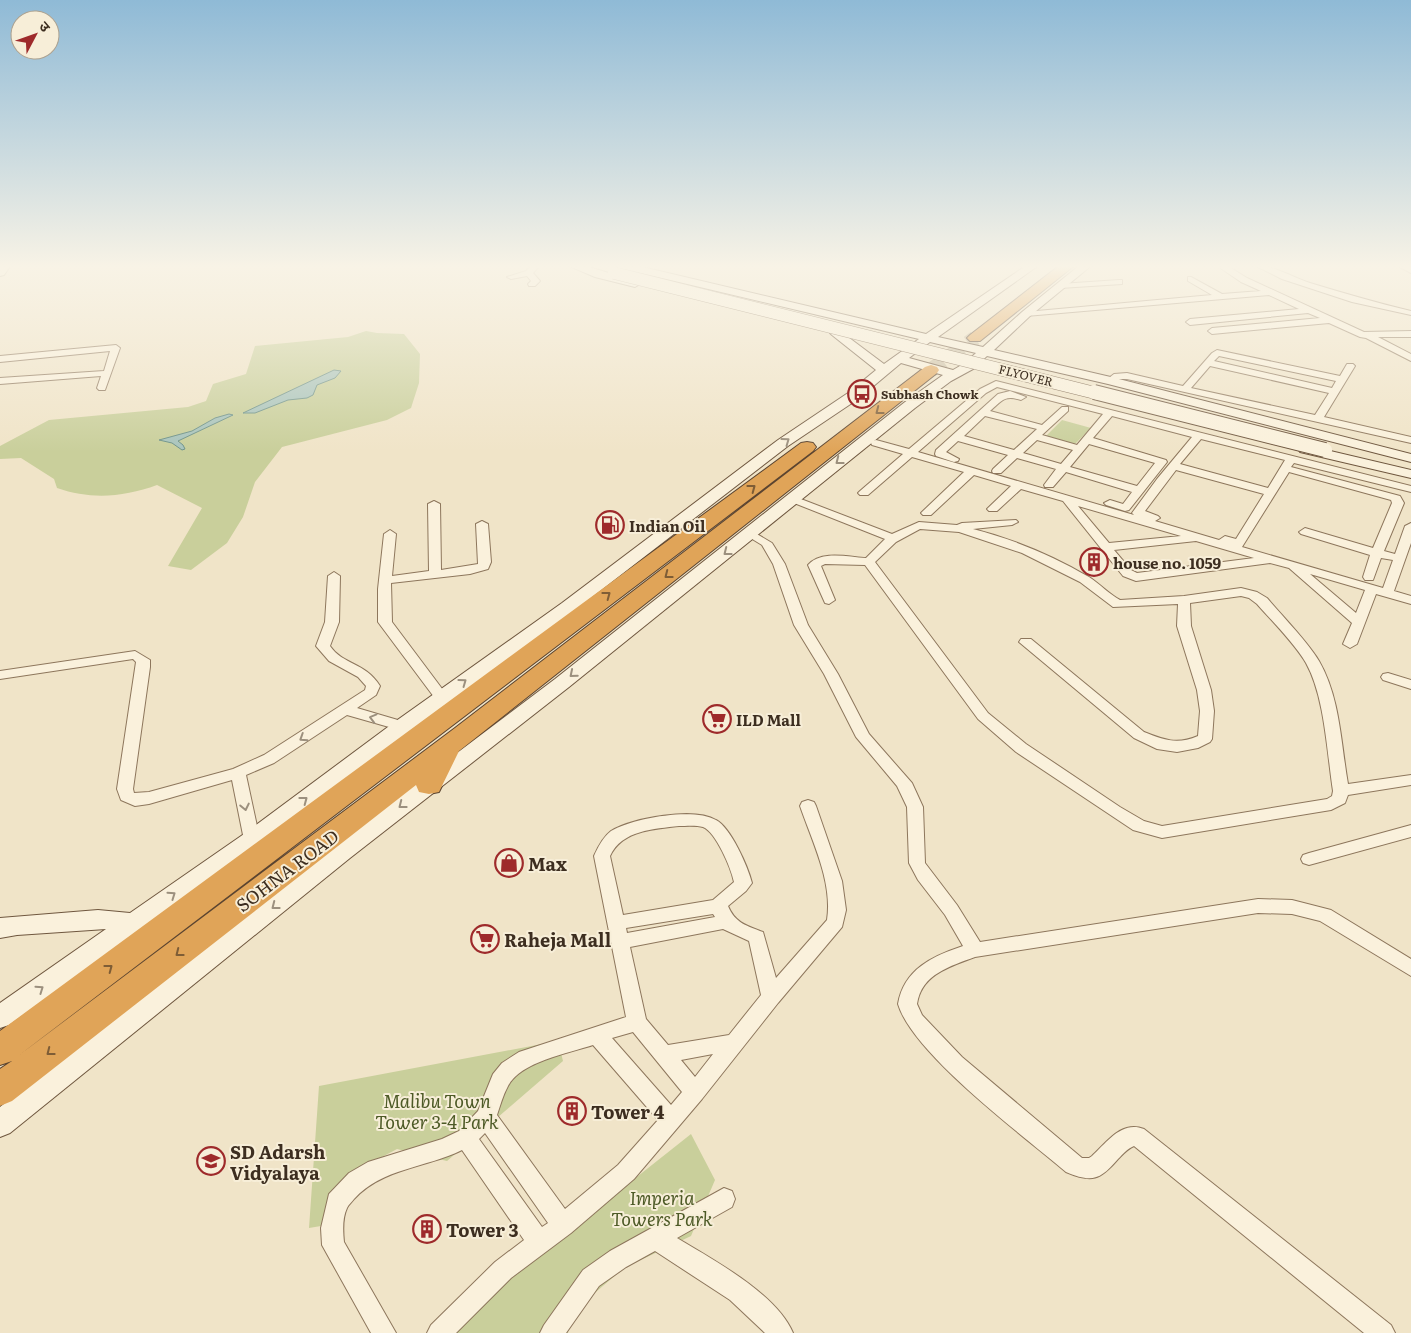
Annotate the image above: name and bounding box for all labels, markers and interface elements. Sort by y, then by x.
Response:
north arrow [10,10,60,60]
text: उ [35,16,56,36]
street label: FLYOVER [997,360,1055,391]
bus stop icon: Subhash Chowk [847,379,877,409]
place label: Subhash Chowk [881,385,979,403]
one-way arrow [875,405,885,414]
one-way arrow [780,438,790,447]
one-way arrow [836,456,845,464]
one-way arrow [746,485,756,494]
fuel station icon: Indian Oil [595,510,625,540]
place label: Indian Oil [629,514,706,537]
one-way arrow [724,546,733,555]
building icon: house no. 1059 [1079,547,1109,577]
place label: house no. 1059 [1113,551,1222,574]
one-way arrow [665,570,674,578]
one-way arrow [601,592,611,601]
one-way arrow [569,669,578,678]
one-way arrow [457,680,466,688]
supermarket icon: ILD Mall [702,704,732,734]
place label: ILD Mall [736,708,801,731]
one-way arrow [370,713,378,723]
one-way arrow [300,731,309,741]
one-way arrow [298,797,308,806]
one-way arrow [399,800,408,809]
one-way arrow [239,802,250,811]
street label: SOHNA ROAD [230,822,344,918]
shop icon: Max [494,848,524,878]
place label: Max [528,850,567,877]
one-way arrow [167,892,176,901]
one-way arrow [272,901,281,909]
supermarket icon: Raheja Mall [470,924,500,954]
place label: Raheja Mall [504,926,612,953]
one-way arrow [176,947,185,955]
one-way arrow [103,966,112,974]
one-way arrow [34,986,44,995]
one-way arrow [47,1046,56,1054]
park label: Malibu Town Tower 3-4 Park [375,1087,499,1135]
building icon: Tower 4 [557,1096,587,1126]
place label: Tower 4 [591,1098,665,1125]
place label: SD Adarsh Vidyalaya [230,1138,325,1186]
school or university icon: SD Adarsh Vidyalaya [196,1146,226,1176]
park label: Imperia Towers Park [611,1184,713,1232]
building icon: Tower 3 [412,1214,442,1244]
place label: Tower 3 [446,1216,519,1243]

